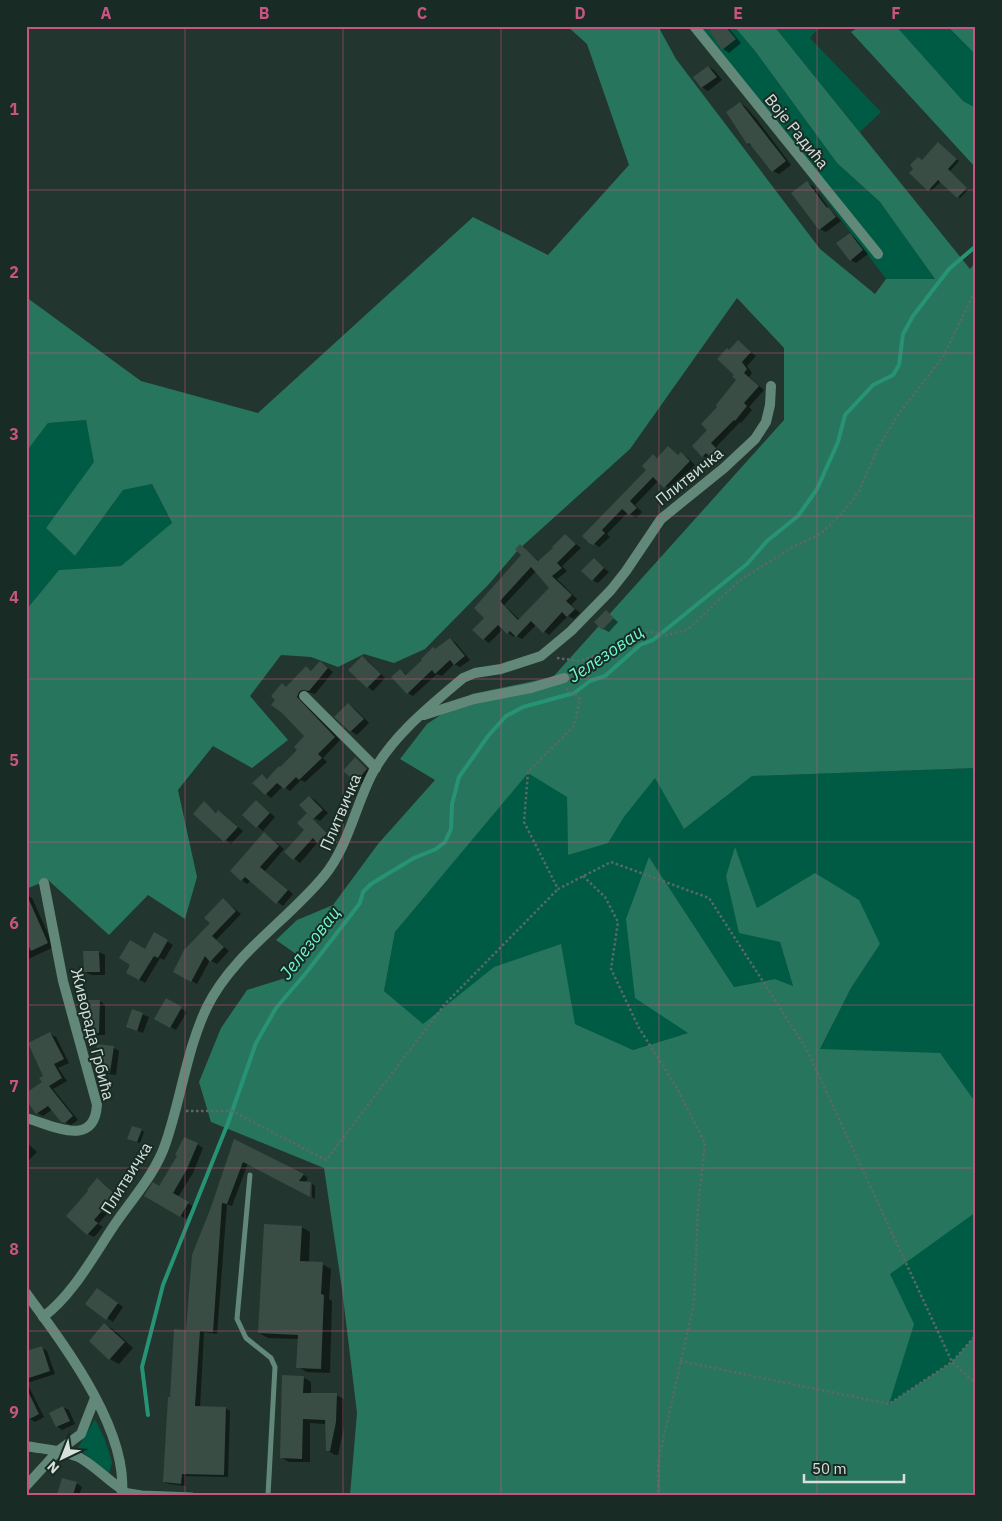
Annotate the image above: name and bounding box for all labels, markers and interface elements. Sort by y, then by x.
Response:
text: A [101,3,112,23]
text: B [259,3,270,23]
text: C [417,3,427,23]
text: D [574,3,586,23]
text: E [733,3,743,23]
text: F [891,3,901,23]
street label: Воје Радића [761,89,834,173]
text: 1 [9,99,19,119]
text: 2 [9,262,19,282]
text: 3 [9,424,19,444]
street label: Плитвичка [651,442,727,509]
text: 4 [9,587,19,607]
water label: Јелезовац [564,620,648,687]
text: 5 [9,750,19,770]
street label: Плитвичка [315,770,365,853]
water label: Јелезовац [274,902,345,984]
text: 6 [9,913,19,933]
street label: Живорада Грбића [67,966,119,1103]
text: 7 [9,1076,19,1096]
street label: Плитвичка [96,1138,156,1218]
text: 8 [9,1239,19,1259]
text: 9 [9,1402,19,1422]
north arrow [38,1434,88,1484]
scale bar [804,1451,904,1483]
text: N [43,1457,63,1478]
text: 50 m [812,1459,847,1478]

